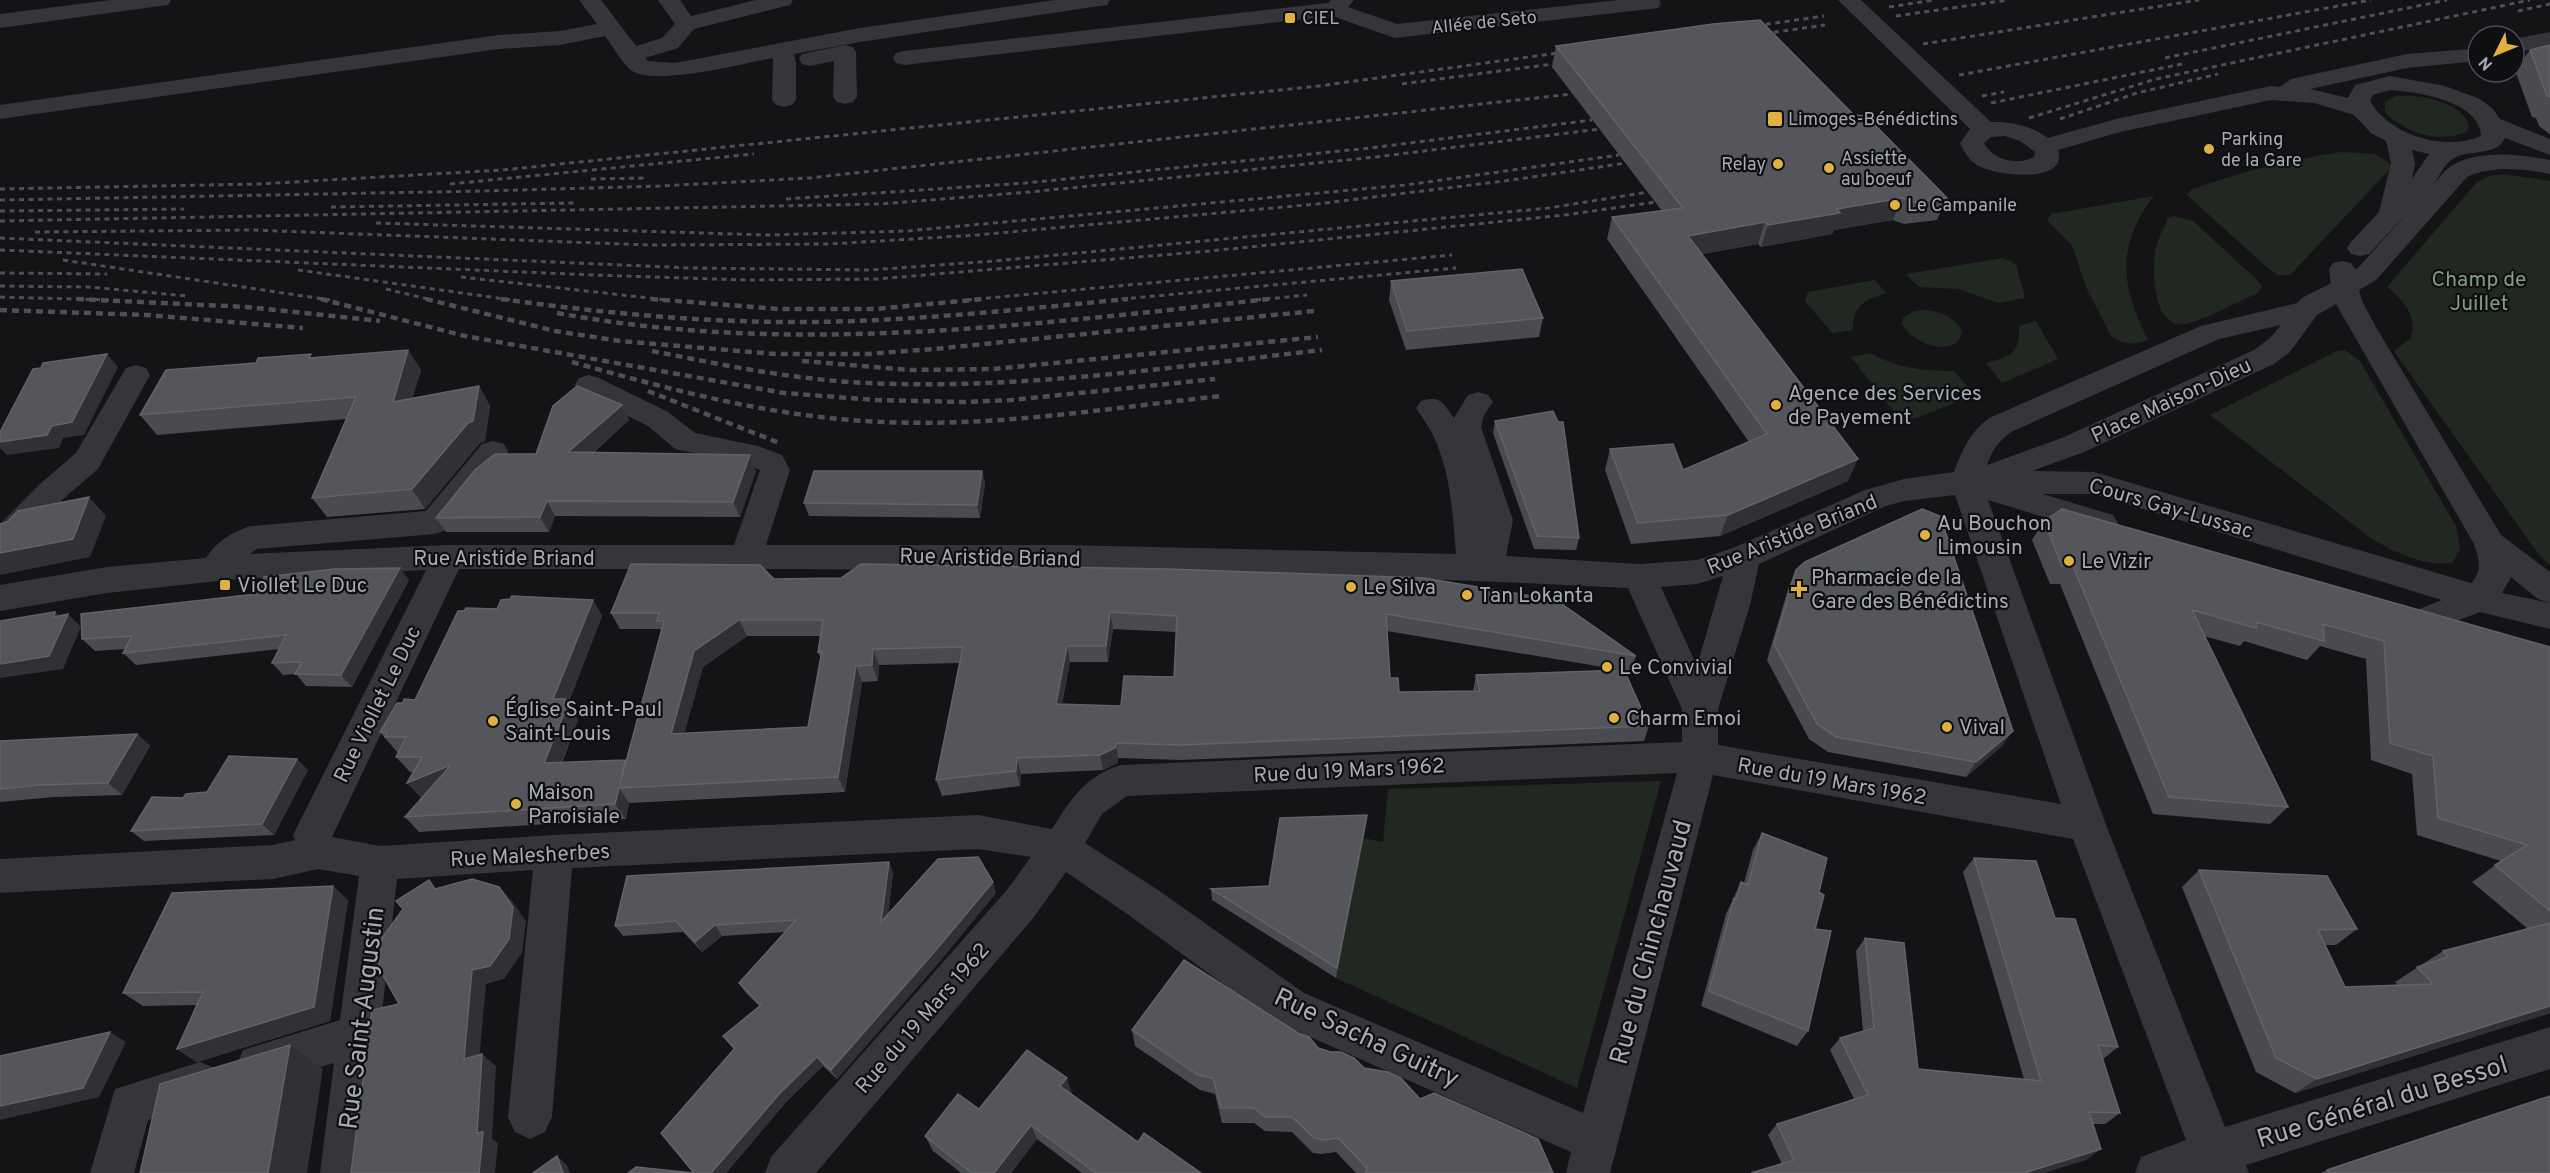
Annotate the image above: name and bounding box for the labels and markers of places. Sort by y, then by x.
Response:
place label: CIEL [1302,8,1339,31]
marker: CIEL [1283,11,1297,25]
place label: Limoges-Bénédictins [1788,109,1958,132]
marker: Limoges-Bénédictins [1766,110,1784,128]
place label: Parking de la Gare [2221,129,2302,173]
marker: Parking de la Gare [2202,142,2216,156]
place label: Assiette au boeuf [1841,148,1911,192]
place label: Relay [1721,154,1766,177]
marker: Relay [1771,157,1785,171]
marker: Assiette au boeuf [1822,161,1836,175]
place label: Le Campanile [1907,195,2017,218]
marker: Le Campanile [1888,198,1902,212]
place label: Agence des Services de Payement [1788,381,1982,432]
marker: Agence des Services de Payement [1769,398,1783,412]
place label: Au Bouchon Limousin [1937,511,2051,562]
marker: Au Bouchon Limousin [1918,528,1932,542]
place label: Le Vizir [2081,549,2151,576]
marker: Le Vizir [2062,554,2076,568]
place label: Pharmacie de la Gare des Bénédictins [1811,565,2009,616]
place label: Viollet Le Duc [237,573,367,600]
place label: Le Silva [1363,575,1436,602]
marker: Viollet Le Duc [218,578,232,592]
marker: Le Silva [1344,580,1358,594]
marker: Pharmacie de la Gare des Bénédictins [1792,582,1806,596]
place label: Tan Lokanta [1479,583,1594,610]
marker: Tan Lokanta [1460,588,1474,602]
place label: Le Convivial [1619,655,1733,682]
marker: Le Convivial [1600,660,1614,674]
place label: Église Saint-Paul Saint-Louis [505,696,662,748]
place label: Charm Emoi [1626,706,1741,733]
marker: Charm Emoi [1607,711,1621,725]
marker: Église Saint-Paul Saint-Louis [486,714,500,728]
place label: Vival [1959,715,2005,742]
marker: Vival [1940,720,1954,734]
place label: Maison Paroisiale [528,780,620,831]
marker: Maison Paroisiale [509,797,523,811]

